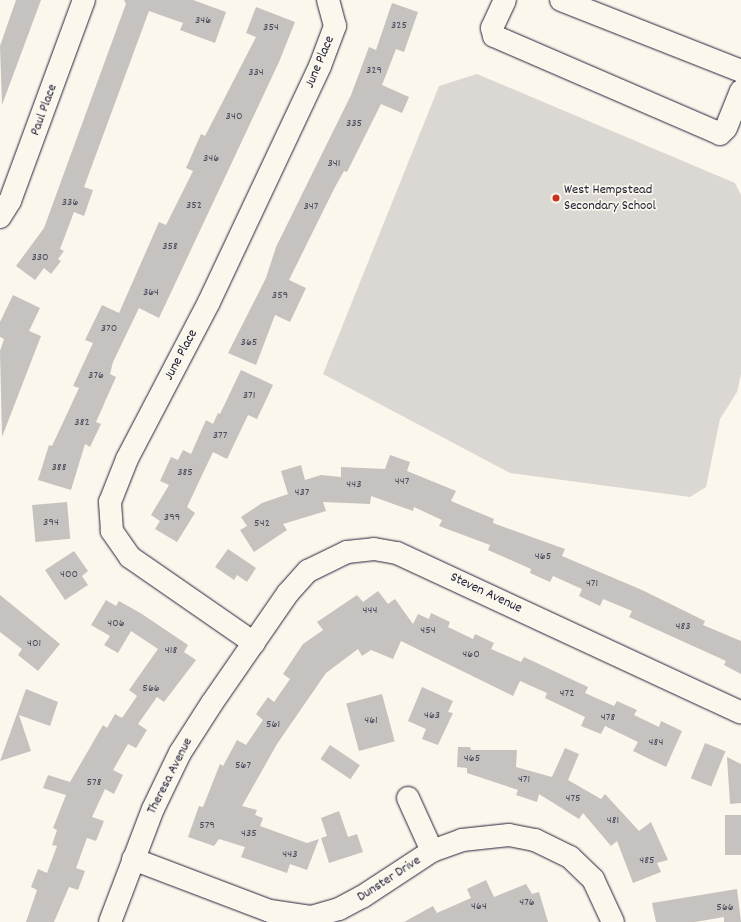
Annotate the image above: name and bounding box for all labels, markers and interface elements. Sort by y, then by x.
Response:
house number: 346 [195,14,211,28]
house number: 325 [391,19,407,33]
house number: 354 [263,21,279,35]
street label: June Place [302,33,338,91]
house number: 329 [366,64,382,78]
house number: 334 [248,66,264,80]
street label: Paul Place [27,82,61,138]
house number: 340 [226,110,242,124]
house number: 335 [346,117,362,131]
house number: 346 [203,152,219,166]
house number: 341 [328,157,340,171]
place label: West Hempstead Secondary School [564,182,656,214]
marker: West Hempstead Secondary School [551,193,561,203]
house number: 336 [62,196,78,210]
house number: 352 [186,199,202,213]
house number: 347 [304,200,318,214]
house number: 358 [162,240,178,254]
house number: 330 [31,251,49,265]
house number: 364 [143,286,159,300]
house number: 359 [272,289,288,303]
house number: 370 [101,322,117,336]
street label: June Place [161,327,201,383]
house number: 365 [241,336,257,350]
house number: 376 [88,369,104,383]
house number: 371 [243,389,255,403]
house number: 382 [74,416,90,430]
house number: 377 [213,429,227,443]
house number: 388 [52,461,66,475]
house number: 385 [177,466,193,480]
house number: 447 [395,475,409,489]
house number: 443 [346,478,362,492]
house number: 437 [295,486,309,500]
house number: 399 [164,511,180,525]
house number: 394 [43,516,59,530]
house number: 542 [254,517,270,531]
house number: 465 [535,550,551,564]
house number: 400 [60,568,78,582]
street label: Steven Avenue [447,569,525,617]
house number: 471 [586,577,598,591]
house number: 444 [363,604,377,618]
house number: 406 [107,617,125,631]
house number: 483 [675,620,691,634]
house number: 454 [420,624,436,638]
house number: 401 [27,637,41,651]
house number: 418 [165,644,177,658]
house number: 460 [462,648,480,662]
house number: 566 [142,682,160,696]
house number: 472 [560,687,574,701]
house number: 463 [424,709,440,723]
house number: 478 [601,711,615,725]
house number: 461 [364,714,378,728]
house number: 561 [266,718,280,732]
street label: Theresa Avenue [144,735,196,817]
house number: 484 [649,736,663,750]
house number: 465 [464,752,480,766]
house number: 567 [235,759,251,773]
house number: 471 [518,773,530,787]
house number: 578 [87,776,101,790]
house number: 475 [565,792,581,806]
house number: 481 [607,814,619,828]
house number: 579 [199,819,215,833]
house number: 435 [241,827,257,841]
house number: 443 [282,848,298,862]
street label: Dunster Drive [354,852,424,906]
house number: 485 [639,854,655,868]
house number: 476 [519,896,535,910]
house number: 464 [471,900,487,914]
house number: 566 [716,901,734,915]

